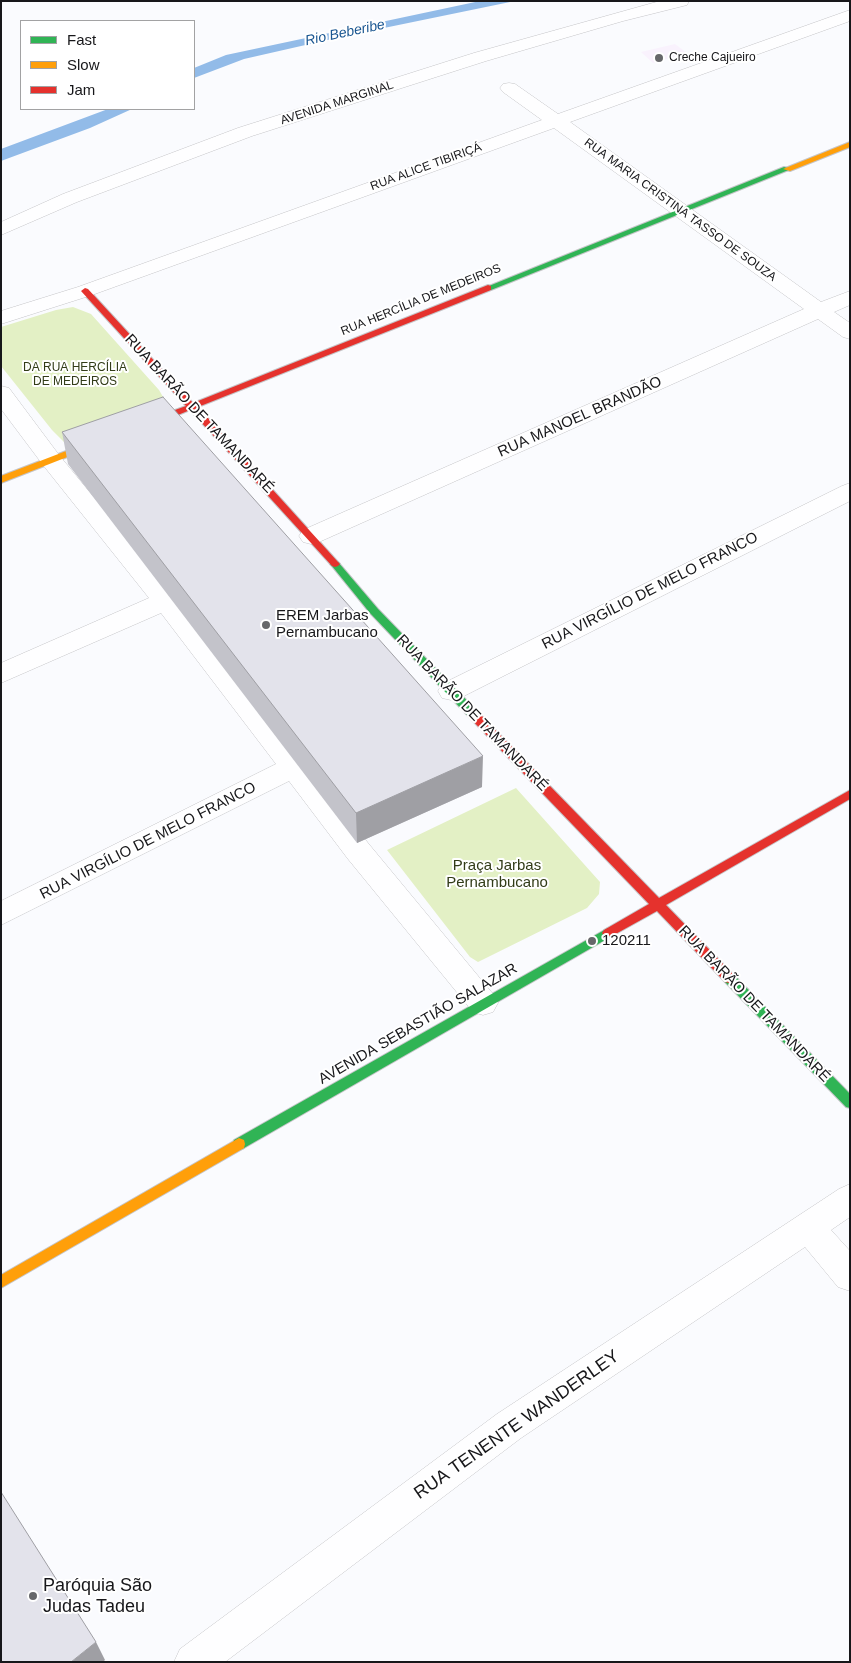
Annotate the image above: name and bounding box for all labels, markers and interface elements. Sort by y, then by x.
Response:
water label: Rio Beberibe [304,16,386,50]
legend [20,20,195,110]
text: Fast [67,31,96,48]
place label: Creche Cajueiro [669,51,756,65]
marker: Creche Cajueiro [653,52,665,64]
text: Slow [67,56,100,73]
street label: AVENIDA MARGINAL [279,78,395,128]
text: Jam [67,81,95,98]
street label: RUA MARIA CRISTINA TASSO DE SOUZA [581,135,779,285]
street label: RUA ALICE TIBIRIÇÁ [368,140,484,194]
street label: RUA HERCÍLIA DE MEDEIROS [339,261,503,339]
street label: RUA BARÃO DE TAMANDARÉ [121,331,277,497]
park label: DA RUA HERCÍLIA DE MEDEIROS [23,361,127,389]
street label: RUA MANOEL BRANDÃO [495,373,665,461]
street label: RUA VIRGÍLIO DE MELO FRANCO [539,528,761,654]
place label: EREM Jarbas Pernambucano [276,607,378,642]
marker: EREM Jarbas Pernambucano [260,619,272,631]
street label: RUA BARÃO DE TAMANDARÉ [392,631,552,795]
street label: RUA VIRGÍLIO DE MELO FRANCO [37,778,259,904]
park label: Praça Jarbas Pernambucano [446,857,548,892]
street label: RUA BARÃO DE TAMANDARÉ [674,922,834,1086]
place label: 120211 [602,932,651,950]
marker: 120211 [586,935,598,947]
street label: AVENIDA SEBASTIÃO SALAZAR [315,960,521,1088]
street label: RUA TENENTE WANDERLEY [410,1346,624,1504]
place label: Paróquia São Judas Tadeu [43,1575,152,1618]
marker: Paróquia São Judas Tadeu [27,1590,39,1602]

